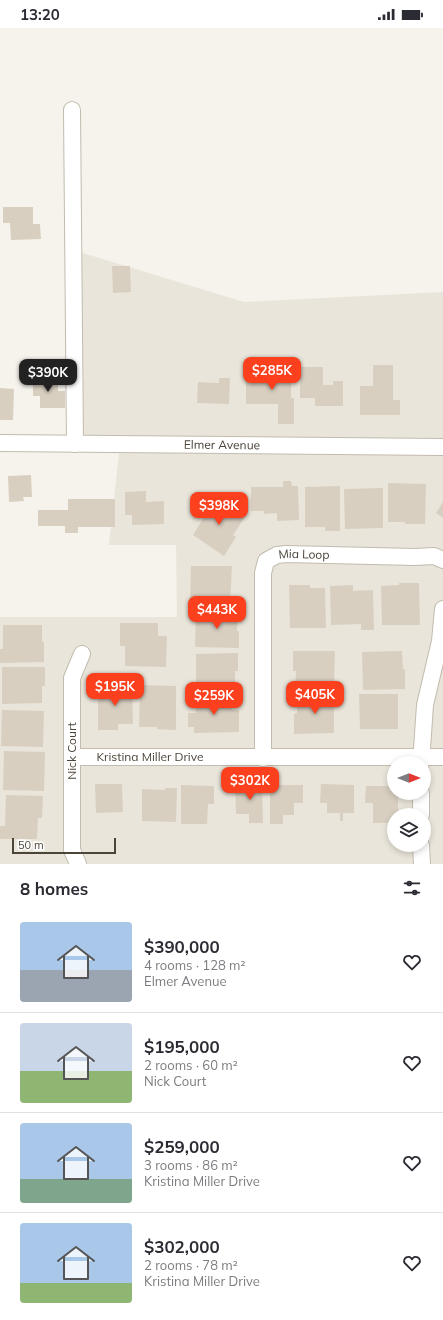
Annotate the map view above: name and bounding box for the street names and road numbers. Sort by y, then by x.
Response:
street label: Elmer Avenue [184,437,260,452]
street label: Mia Loop [278,546,330,562]
street label: Nick Court [64,722,79,780]
street label: Kristina Miller Drive [96,749,204,764]

